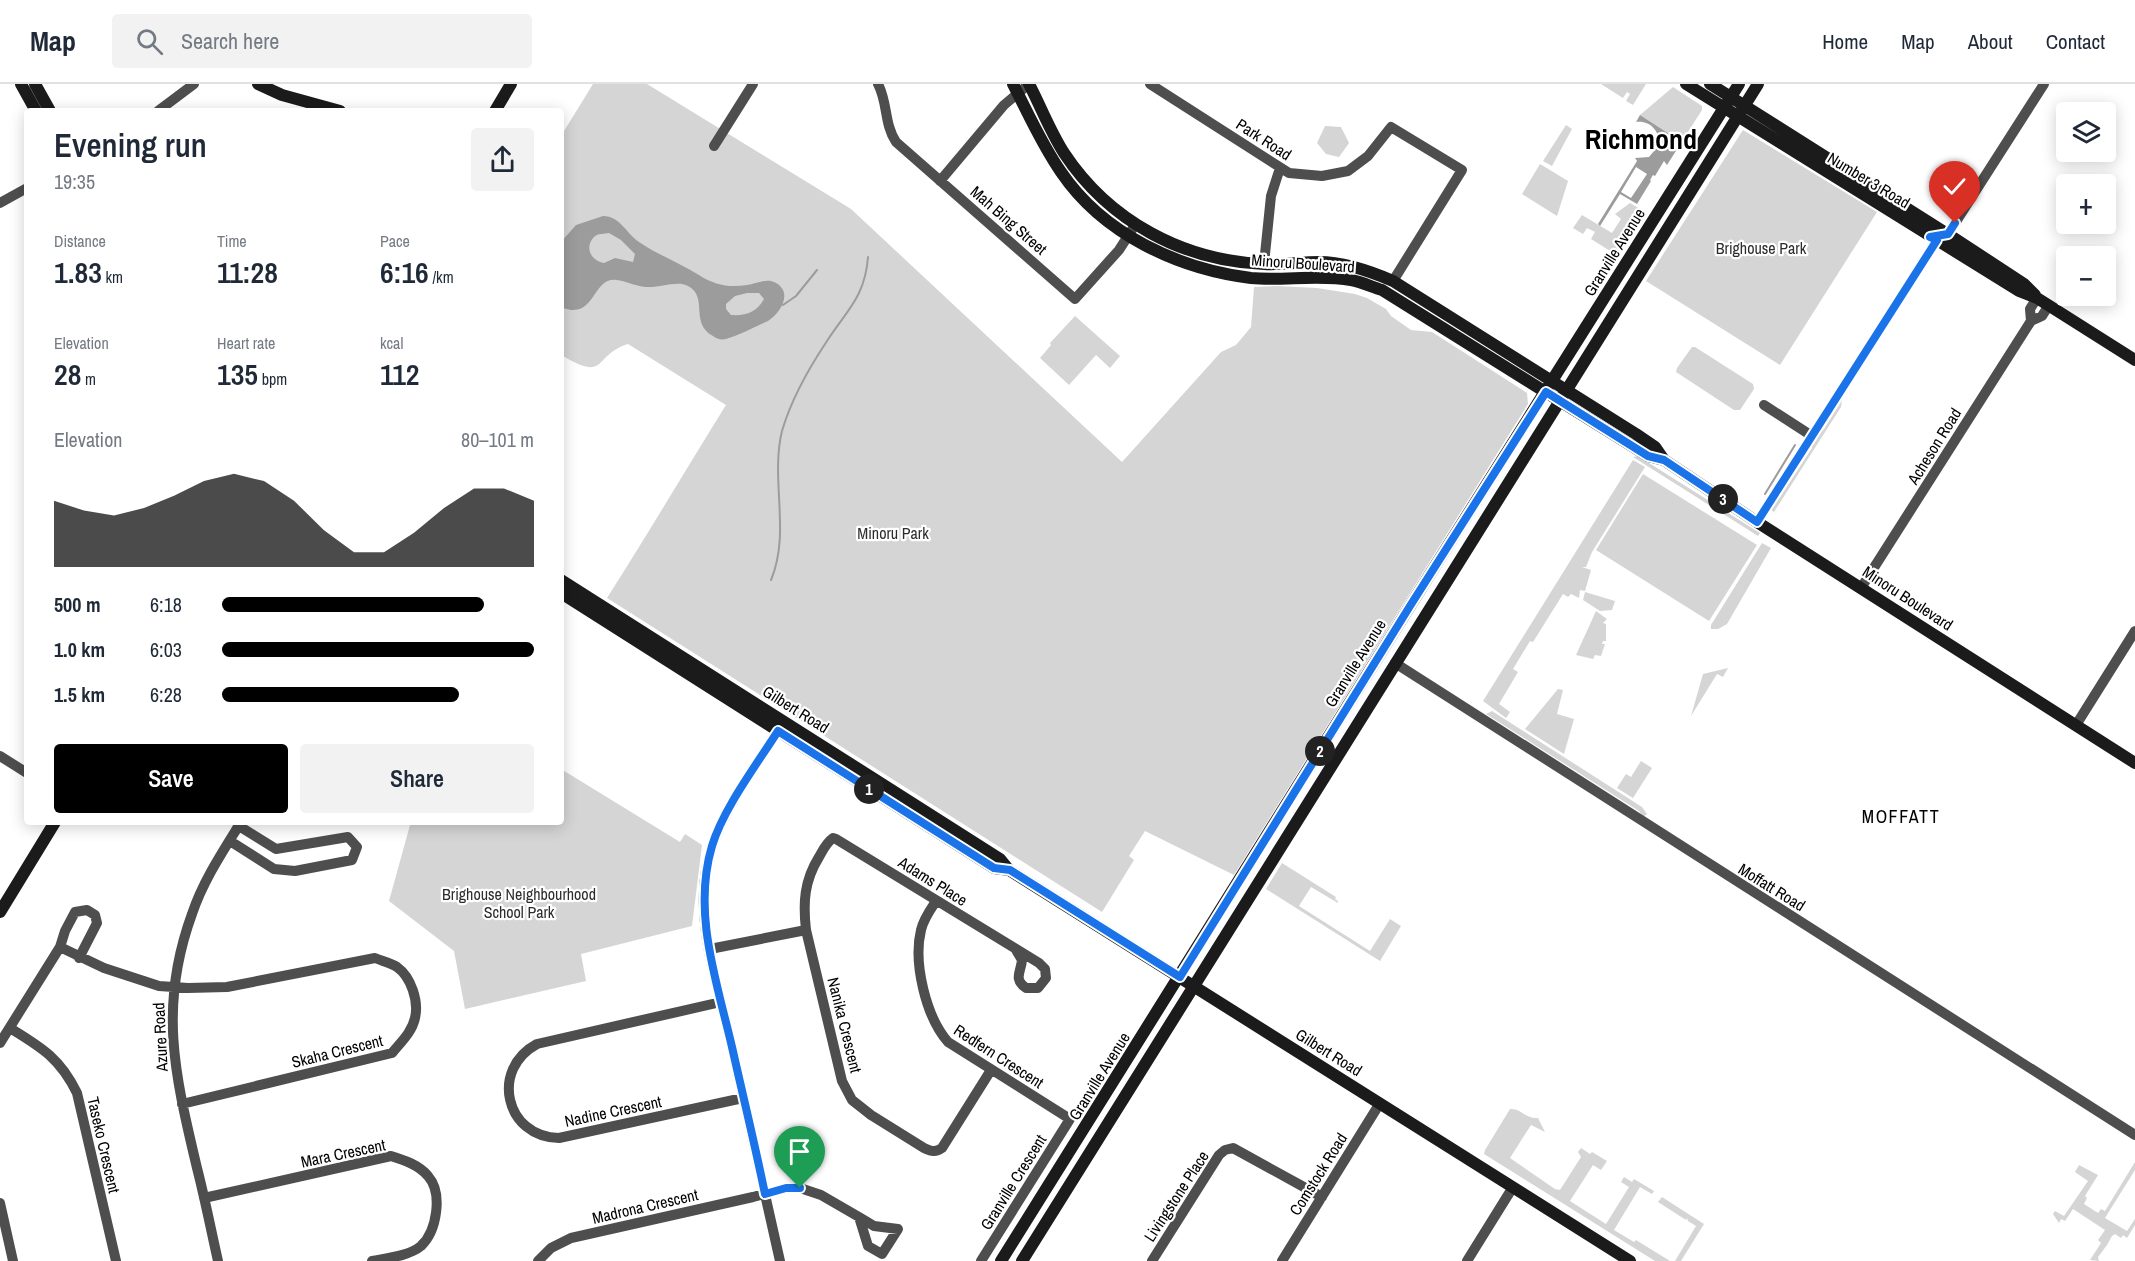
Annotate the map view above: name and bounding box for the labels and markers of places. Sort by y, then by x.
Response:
pin [1929,161,1980,223]
pin: 3 [1708,484,1738,514]
pin: 2 [1305,736,1335,766]
pin: 1 [854,774,884,804]
pin [774,1126,825,1188]

